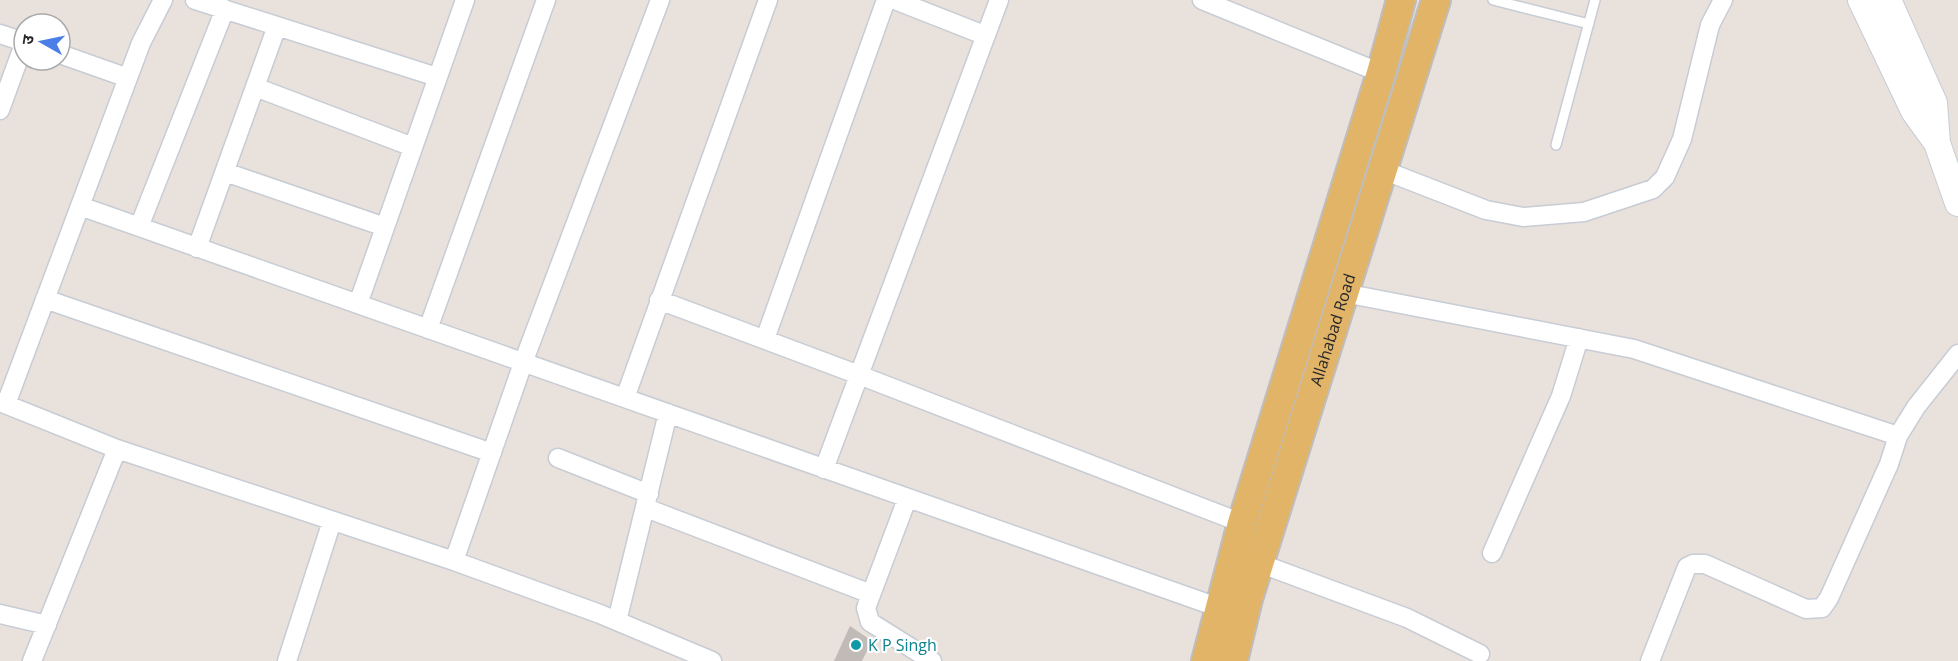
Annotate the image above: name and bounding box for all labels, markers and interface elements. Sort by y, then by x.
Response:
north arrow [12,12,72,72]
text: उ [16,33,39,46]
street label: Allahabad Road [1305,271,1360,389]
place label: K P Singh [868,634,937,656]
marker: K P Singh [849,638,863,652]

